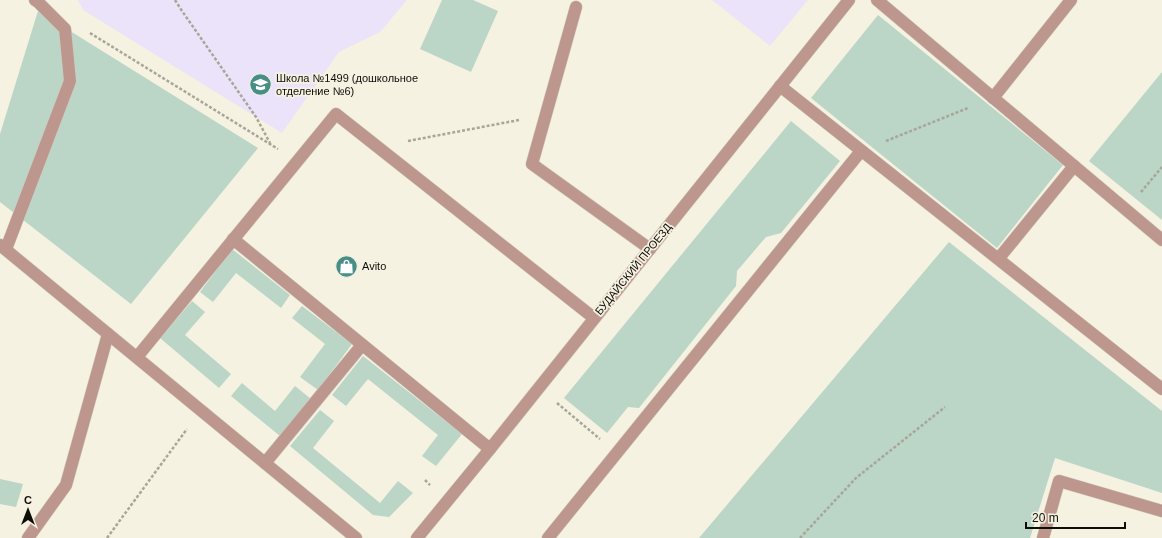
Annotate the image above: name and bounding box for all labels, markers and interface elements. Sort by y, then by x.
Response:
school or university icon: Школа №1499 (дошкольное отделение №6) [247,71,273,97]
place label: Школа №1499 (дошкольное отделение №6) [276,72,418,97]
street label: БУДАЙСКИЙ ПРОЕЗД [592,220,674,317]
shop icon: Avito [334,253,360,279]
place label: Avito [362,260,386,272]
north arrow [8,490,48,530]
text: С [24,494,32,506]
scale bar [1026,504,1125,530]
text: 20 m [1032,511,1059,525]

